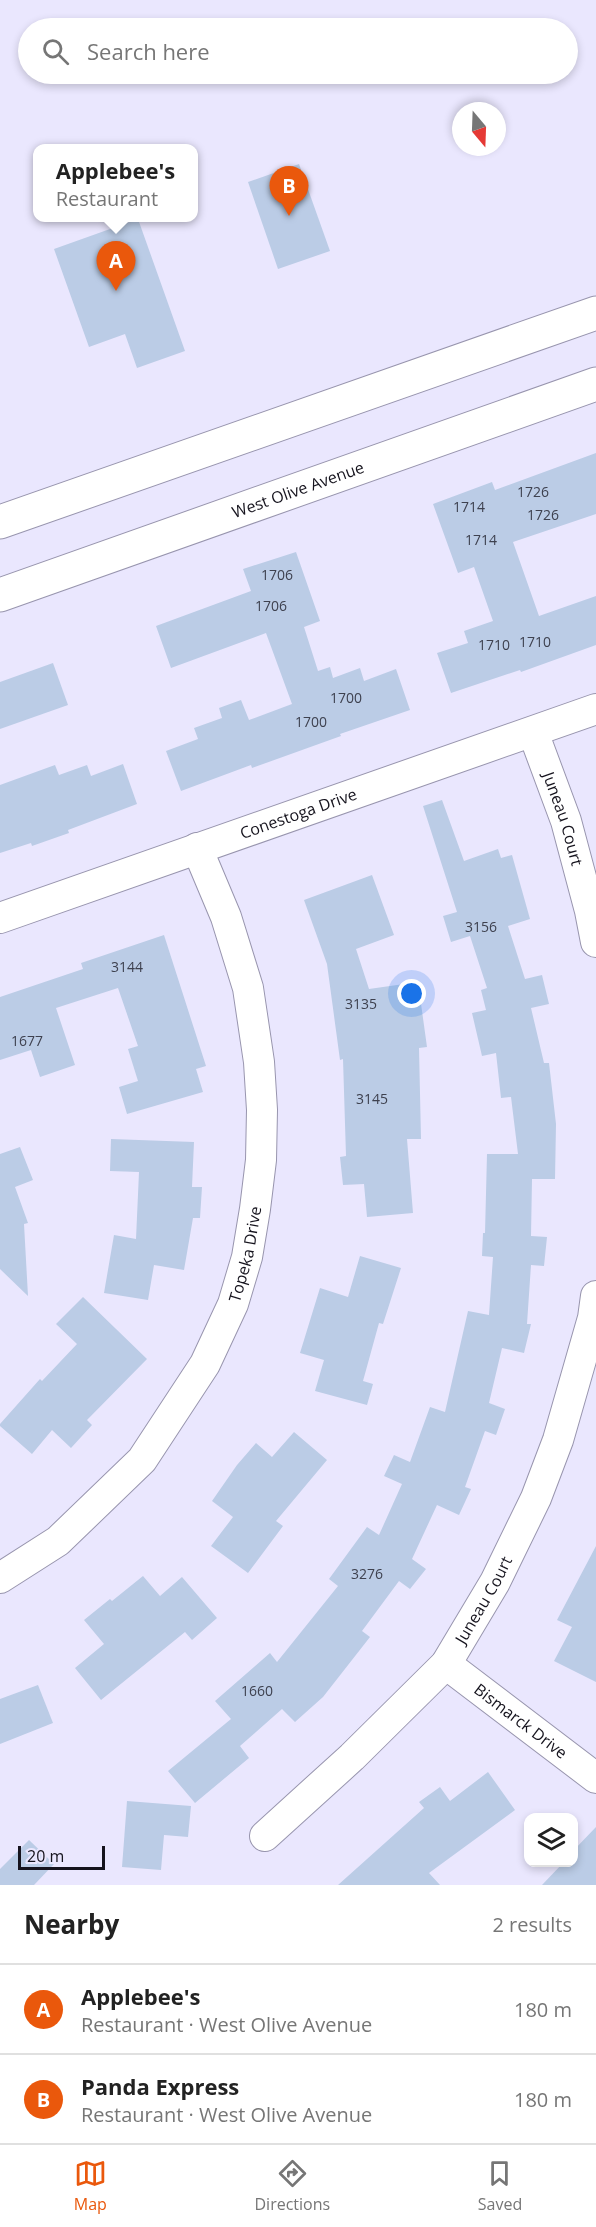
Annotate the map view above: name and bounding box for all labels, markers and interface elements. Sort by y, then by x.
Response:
search box [18,18,578,84]
icon: search [39,35,72,68]
text: Search here [87,36,210,66]
north arrow [452,102,506,156]
popup [33,144,198,222]
text: Applebee's [56,155,175,185]
pin: B [270,166,308,216]
text: Restaurant [56,185,158,212]
pin: A [96,242,136,291]
street label: West Olive Avenue [229,456,367,523]
house number: 1726 [517,482,549,501]
house number: 1714 [453,497,485,516]
house number: 1726 [527,505,559,524]
house number: 1714 [465,530,497,549]
house number: 1706 [261,565,293,584]
house number: 1706 [255,596,287,615]
house number: 1710 [519,632,551,651]
house number: 1710 [478,635,510,654]
house number: 1700 [330,688,362,707]
house number: 1700 [295,712,327,731]
street label: Juneau Court [537,767,589,868]
street label: Conestoga Drive [237,783,360,844]
house number: 3156 [465,917,497,936]
house number: 3144 [111,957,143,976]
your location [397,979,426,1008]
house number: 3135 [345,994,377,1013]
house number: 1677 [11,1031,43,1050]
house number: 3145 [356,1089,388,1108]
street label: Topeka Drive [223,1205,266,1305]
street label: Juneau Court [449,1552,517,1649]
house number: 3276 [351,1564,383,1583]
street label: Bismarck Drive [470,1678,572,1763]
house number: 1660 [241,1681,273,1700]
map controls [524,1813,578,1867]
button: layers [524,1813,578,1867]
scale bar [18,1843,105,1870]
text: 20 m [27,1845,64,1867]
text: Nearby [24,1906,119,1942]
text: 2 results [492,1911,572,1938]
text: Applebee's [81,1981,200,2011]
text: A [37,1996,50,2023]
text: 180 m [514,1996,572,2023]
text: Restaurant · West Olive Avenue [81,2011,372,2038]
text: Panda Express [81,2071,239,2101]
text: B [37,2086,50,2113]
text: 180 m [514,2086,572,2113]
text: Restaurant · West Olive Avenue [81,2101,372,2128]
tab: Map [74,2157,107,2215]
tab: Directions [254,2157,330,2215]
tab: Saved [478,2157,522,2215]

